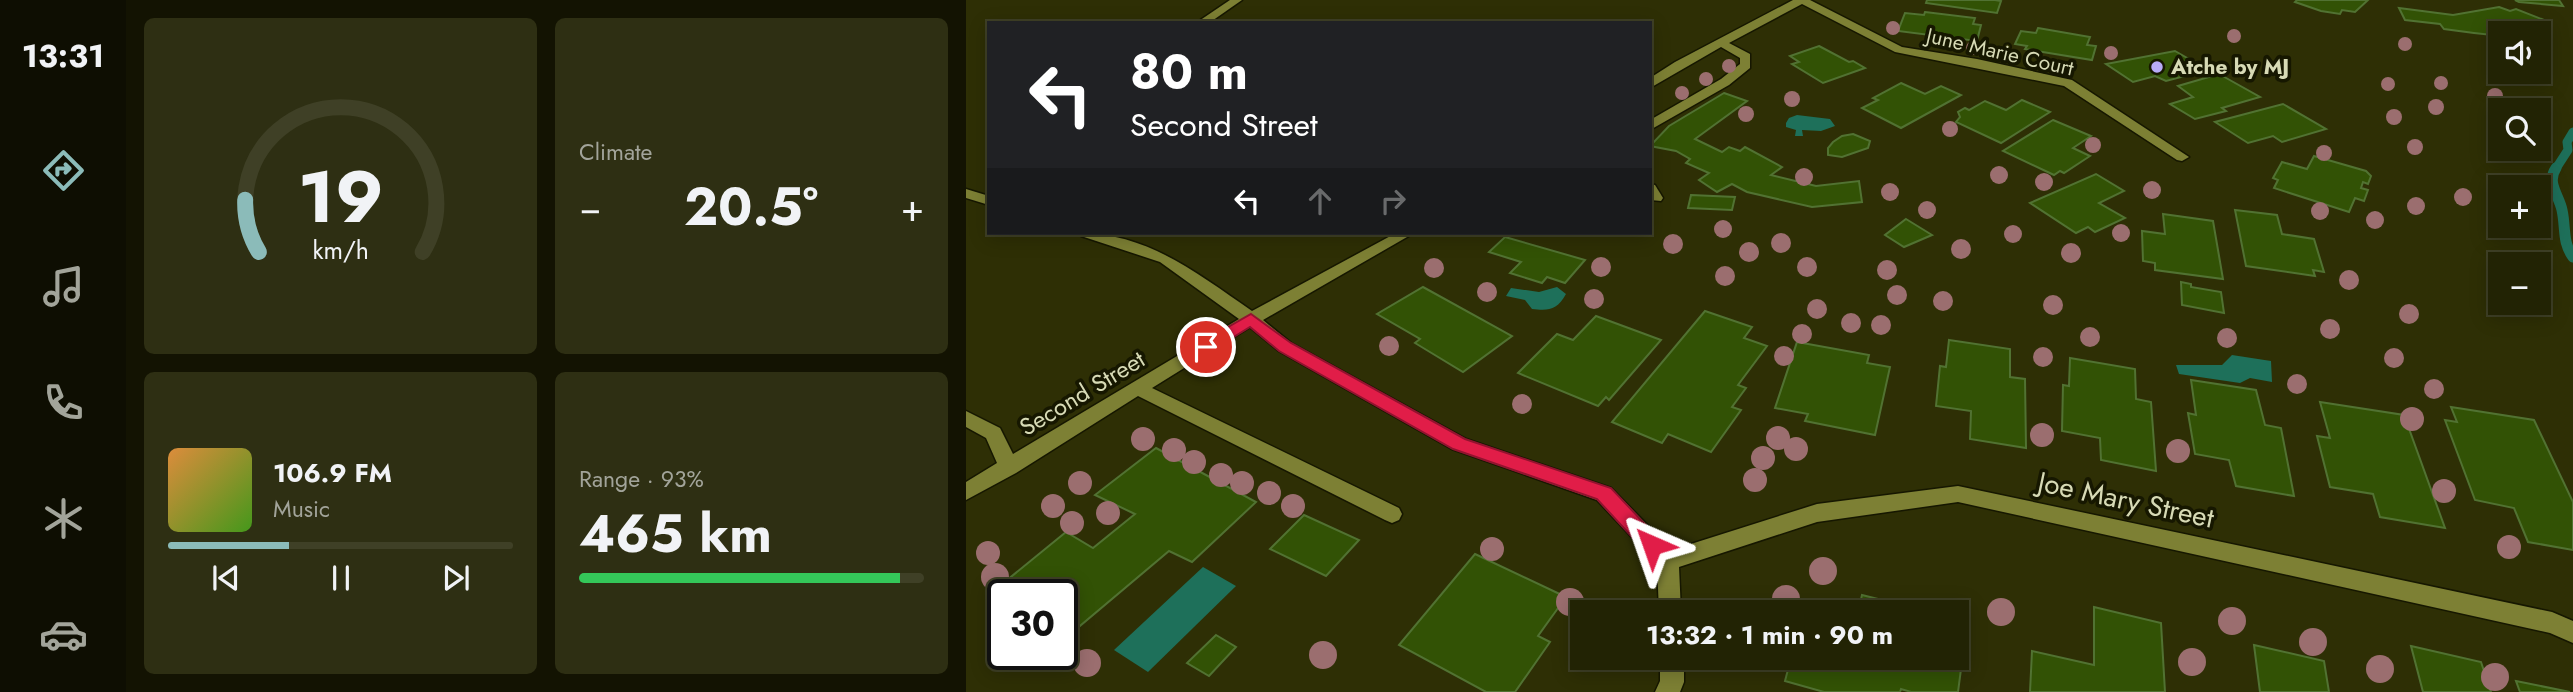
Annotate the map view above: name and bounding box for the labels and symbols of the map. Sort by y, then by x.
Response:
street label: June Marie Court [1921,20,2077,84]
place label: Atche by MJ [2170,52,2289,82]
marker: Atche by MJ [2149,59,2165,75]
pin [1176,317,1236,377]
street label: Second Street [1013,342,1152,444]
street label: Joe Mary Street [2030,461,2218,539]
position arrow [1615,508,1689,582]
speed limit sign: 30 [987,579,1078,670]

